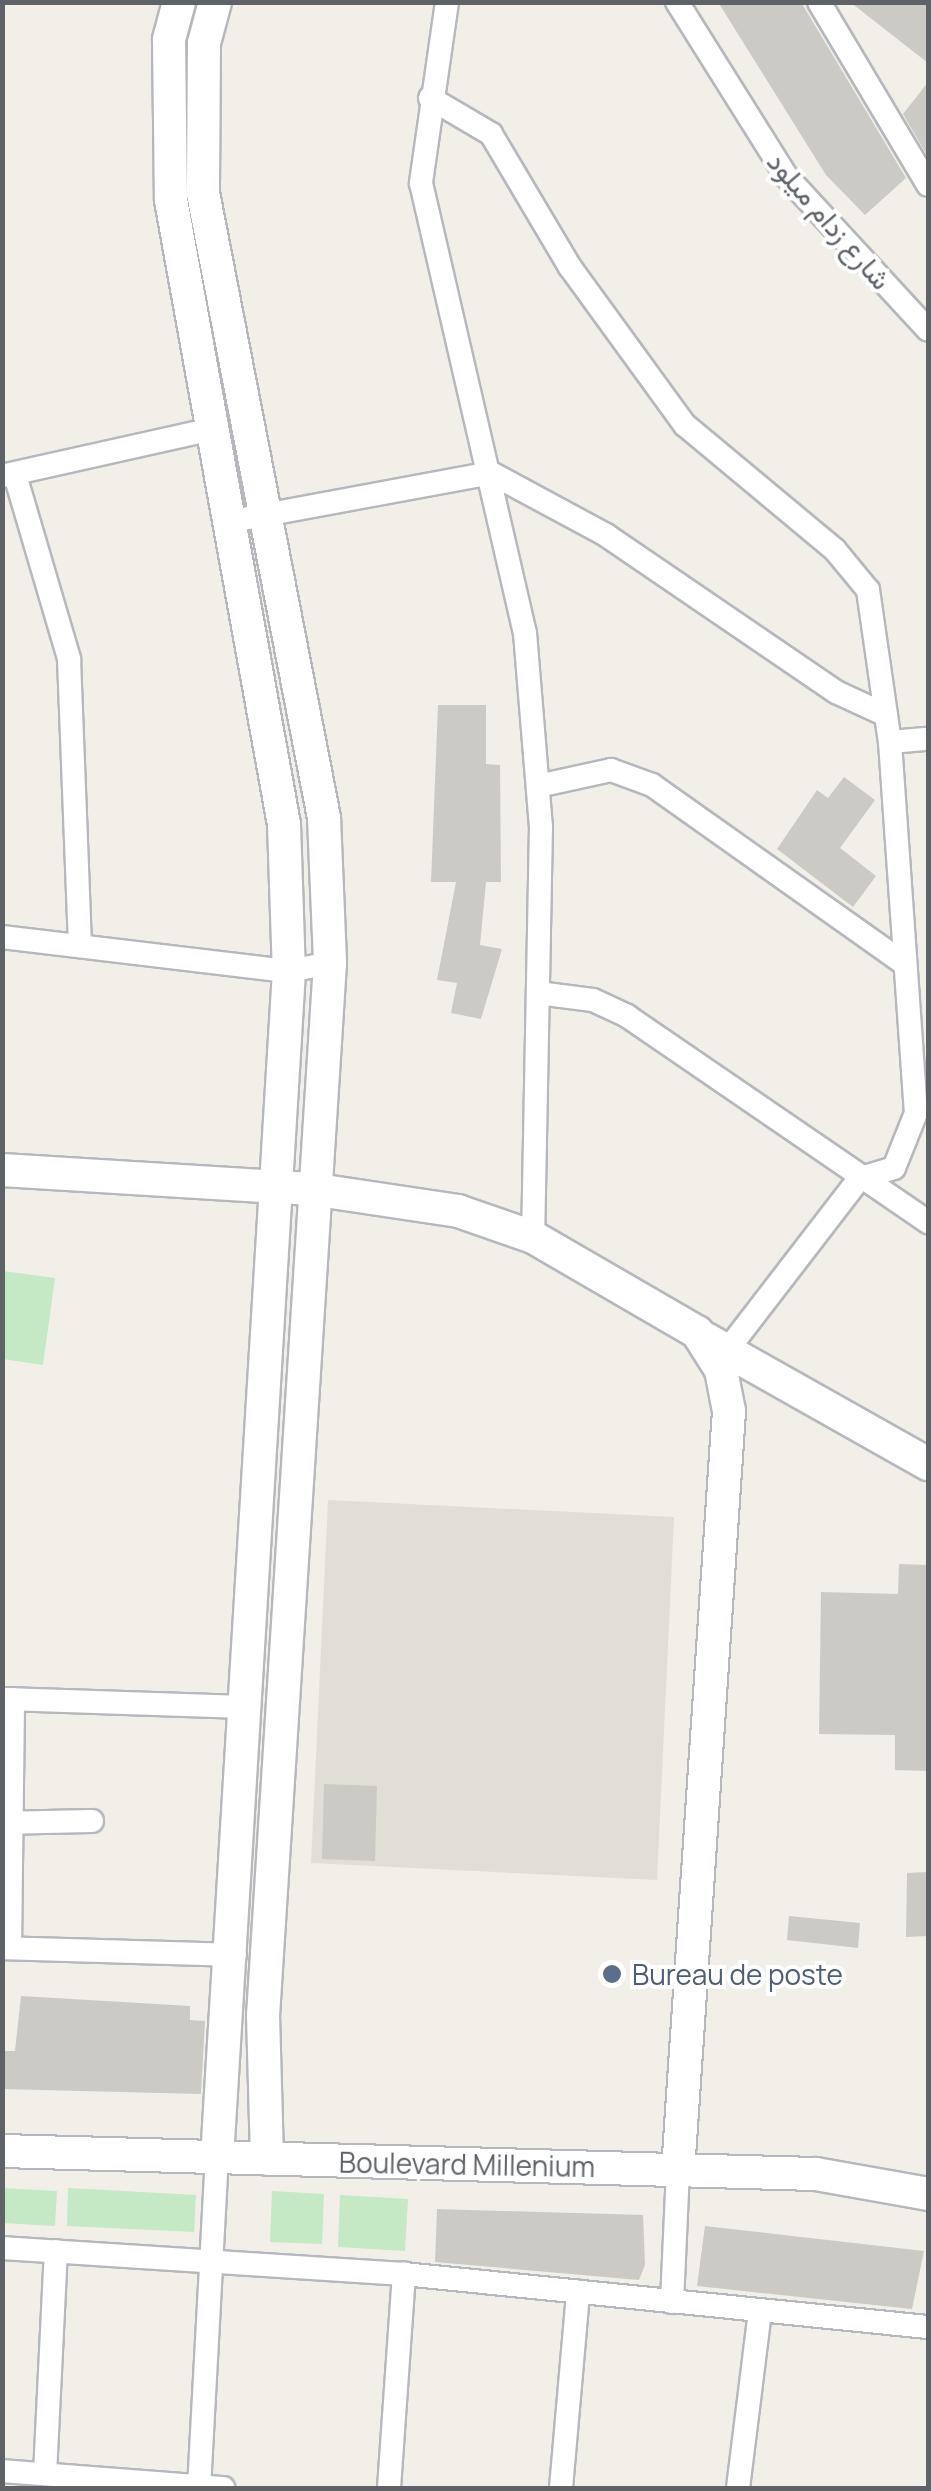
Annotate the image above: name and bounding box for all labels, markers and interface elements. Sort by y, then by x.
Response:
street label: شارع زدام ميلود [761,144,899,296]
place label: Bureau de poste [632,1957,843,1991]
marker: Bureau de poste [601,1963,623,1985]
street label: Boulevard Millenium [339,2145,595,2183]

